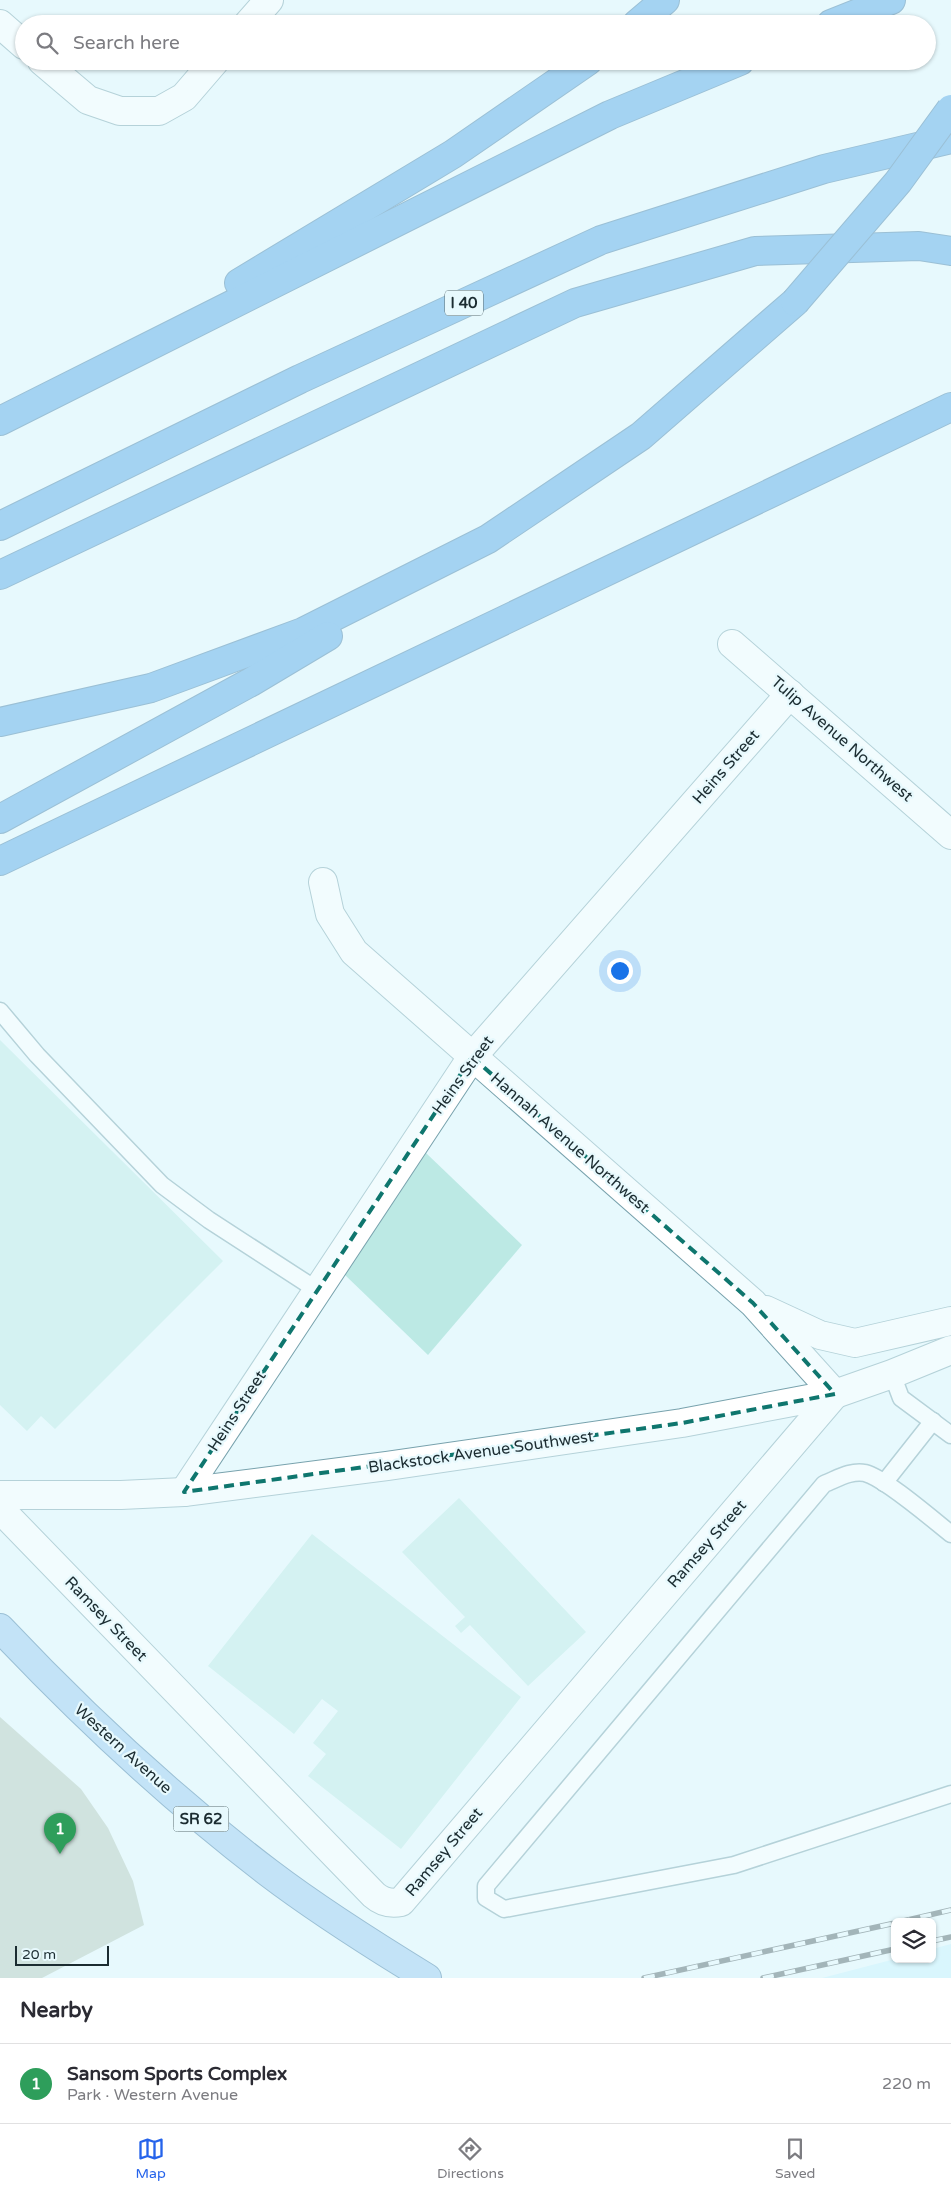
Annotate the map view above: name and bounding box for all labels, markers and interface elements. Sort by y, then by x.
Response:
search box [15,15,936,70]
icon: search [33,29,61,57]
text: Search here [73,32,180,54]
road number: I 40 [445,290,483,316]
street label: Tulip Avenue Northwest [767,672,917,806]
street label: Heins Street [688,726,764,808]
your location [607,958,633,984]
street label: Heins Street [428,1032,498,1118]
street label: Hannah Avenue Northwest [486,1068,654,1218]
street label: Heins Street [204,1367,270,1455]
street label: Blackstock Avenue Southwest [367,1426,595,1478]
street label: Ramsey Street [663,1496,751,1592]
street label: Ramsey Street [61,1572,151,1666]
street label: Western Avenue [70,1700,176,1798]
street label: Ramsey Street [401,1803,487,1901]
road number: SR 62 [174,1806,228,1832]
pin: 1 [44,1813,76,1854]
map controls [891,1918,936,1963]
button: layers [891,1918,936,1963]
scale bar [15,1943,109,1966]
text: 20 m [22,1946,56,1963]
text: Nearby [20,1998,93,2023]
text: Sansom Sports Complex [67,2063,287,2085]
text: 1 [31,2074,41,2094]
text: 220 m [882,2074,931,2094]
text: Park · Western Avenue [67,2085,238,2105]
tab: Map [136,2135,166,2182]
tab: Directions [437,2135,504,2182]
tab: Saved [775,2135,815,2182]

